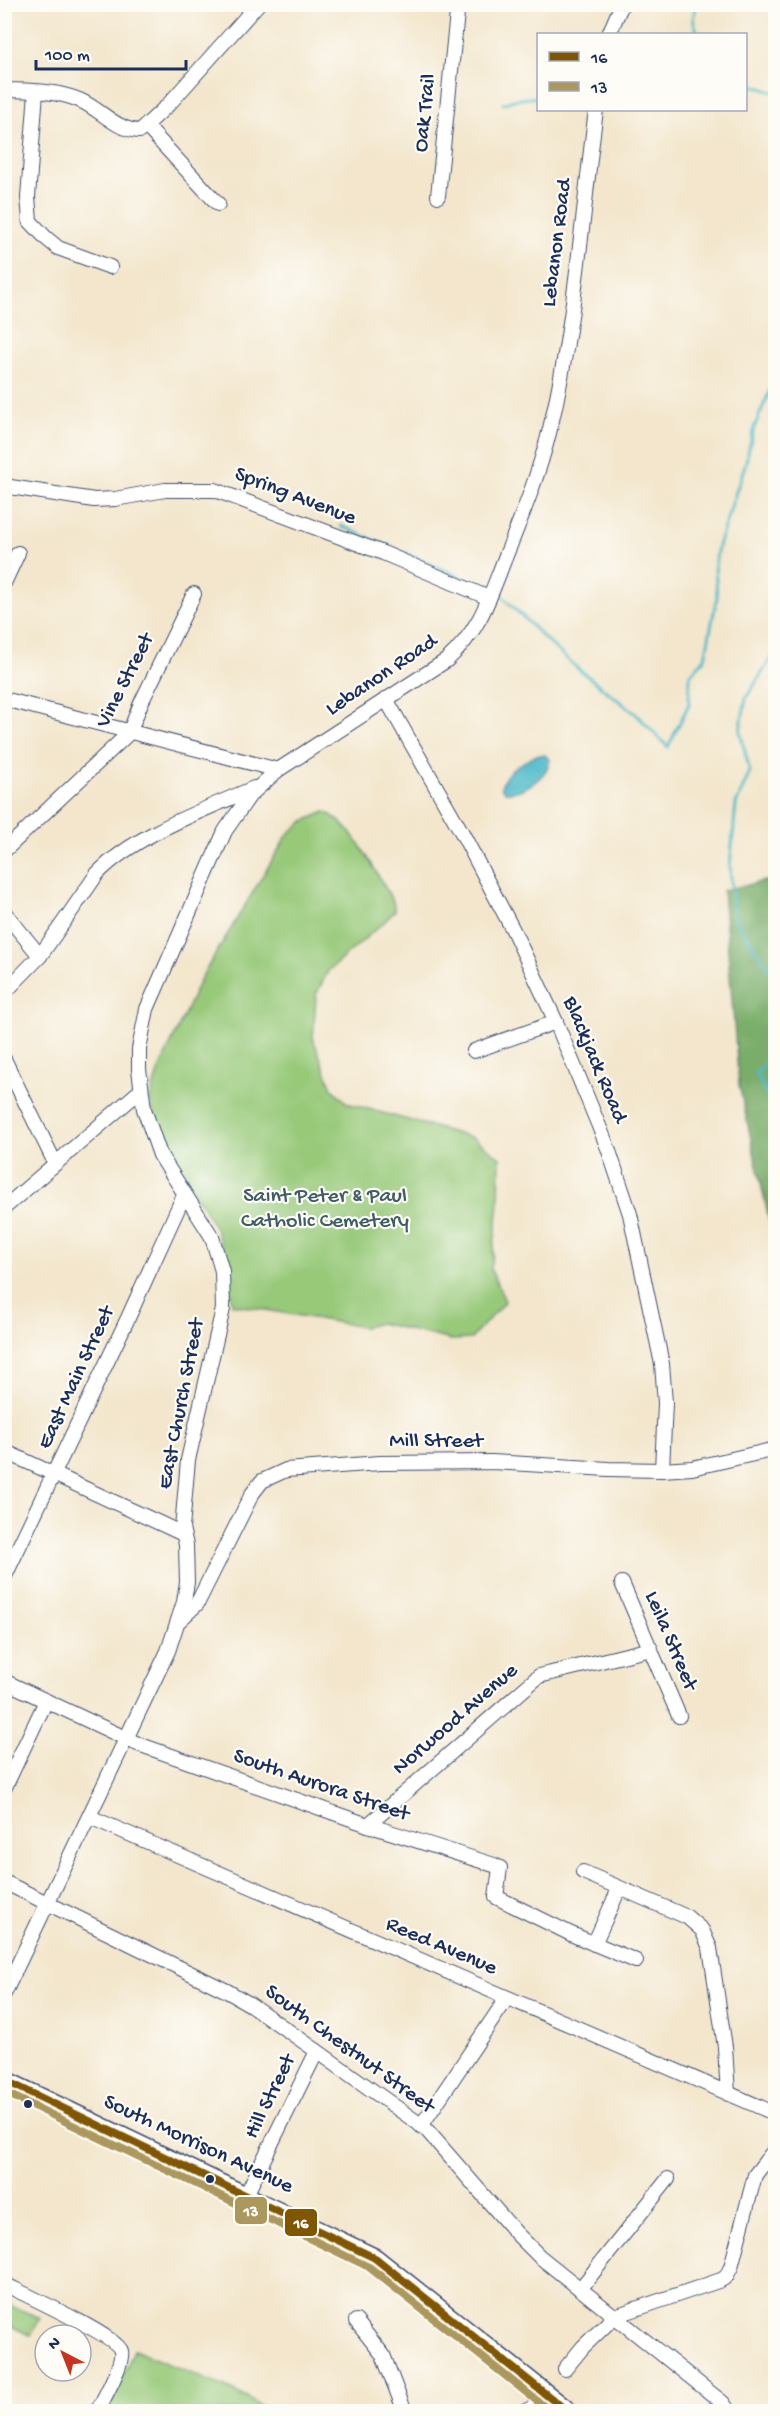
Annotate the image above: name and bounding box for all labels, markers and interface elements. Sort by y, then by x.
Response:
scale bar [36,33,186,71]
legend [537,33,747,111]
text: 100 m [44,46,90,67]
text: 16 [590,49,608,70]
street label: Oak Trail [409,72,443,153]
text: 13 [590,79,608,100]
street label: Lebanon Road [537,175,579,309]
street label: Spring Avenue [231,462,360,532]
street label: Vine Street [91,628,162,734]
street label: Lebanon Road [321,628,444,723]
street label: Blackjack Road [555,992,633,1129]
park label: Saint Peter & Paul Catholic Cemetery [241,1184,409,1235]
street label: East Main Street [33,1301,122,1454]
street label: East Church Street [153,1315,212,1492]
street label: Mill Street [389,1429,485,1455]
street label: Leila Street [637,1588,703,1696]
street label: Norwood Avenue [388,1658,525,1782]
street label: South Aurora Street [230,1744,414,1829]
street label: Reed Avenue [381,1912,501,1982]
street label: South Chestnut Street [259,1980,441,2122]
street label: Hill Street [239,2049,303,2144]
street label: South Morrison Avenue [99,2090,298,2201]
unlabelled marker [22,2098,34,2110]
unlabelled marker [204,2173,216,2185]
line badge: 13 [234,2196,268,2225]
text: 13 [243,2204,258,2223]
line badge: 16 [284,2208,318,2237]
text: 16 [293,2216,309,2235]
north arrow [33,2323,93,2383]
text: N [45,2334,66,2355]

